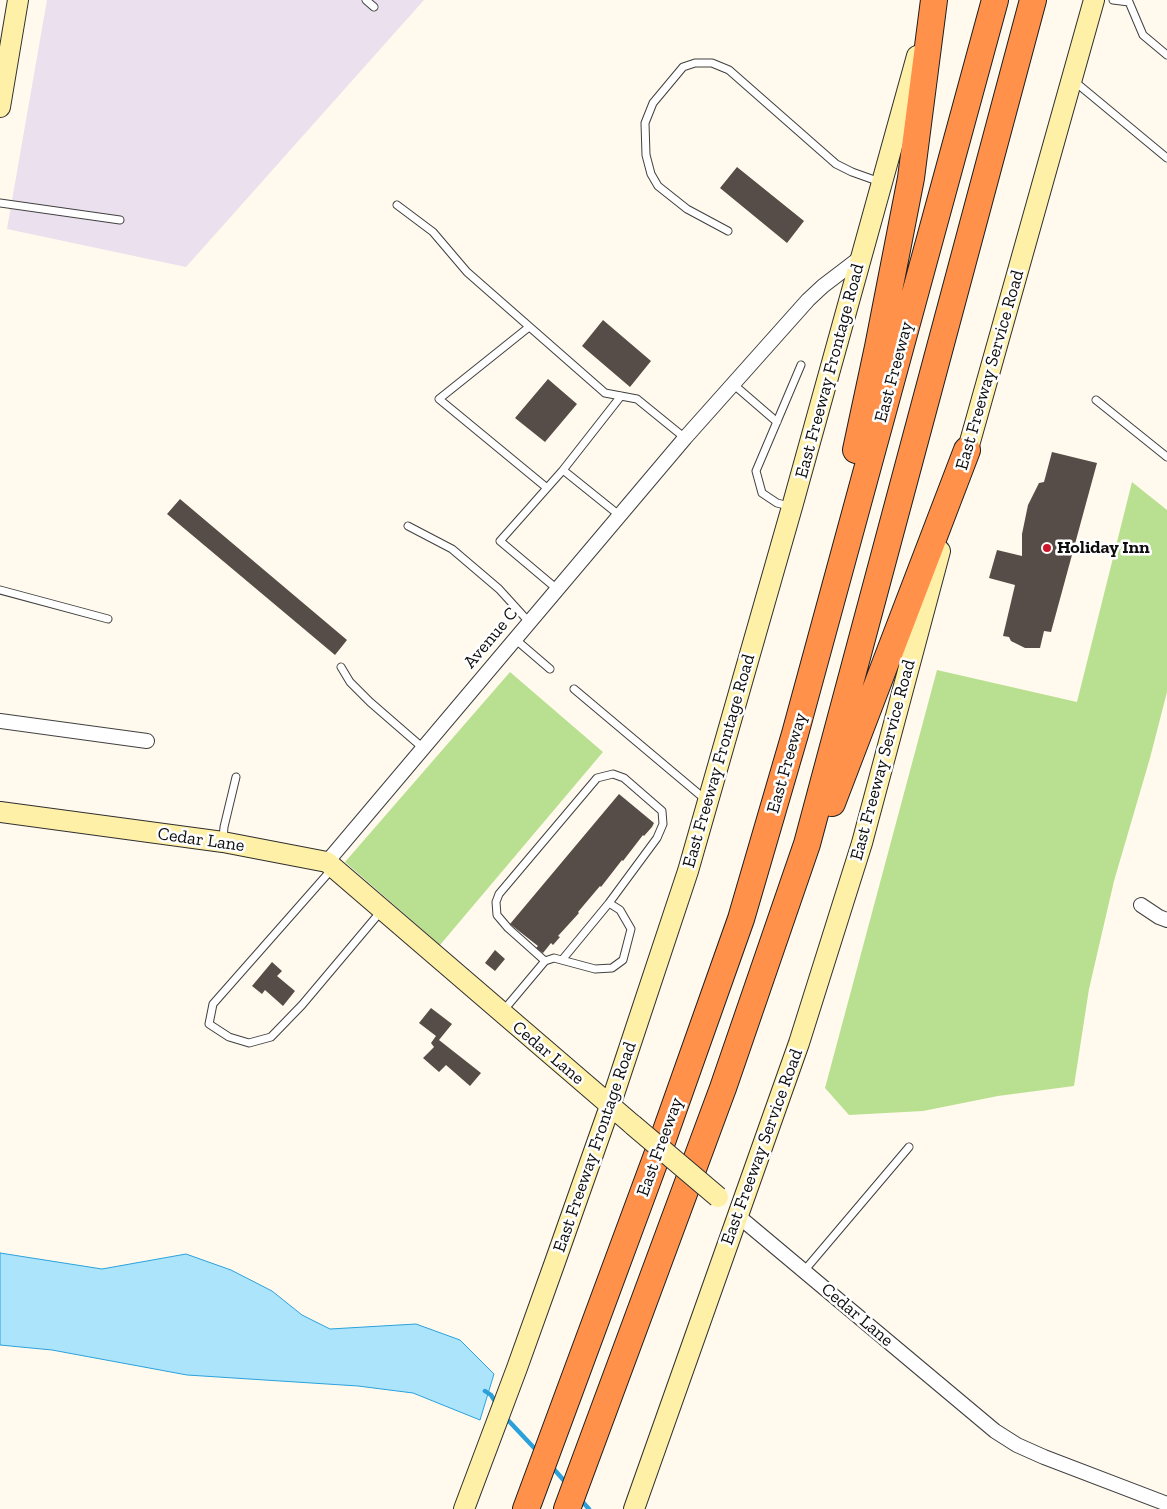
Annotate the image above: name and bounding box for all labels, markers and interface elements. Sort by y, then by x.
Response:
street label: East Freeway Frontage Road [791,261,869,481]
street label: East Freeway Service Road [951,268,1029,472]
street label: East Freeway [870,319,918,425]
place label: Holiday Inn [1057,537,1150,559]
marker: Holiday Inn [1041,542,1053,554]
street label: Avenue C [459,603,523,673]
street label: East Freeway Frontage Road [678,652,760,870]
street label: East Freeway Service Road [846,657,920,863]
street label: East Freeway [762,710,812,816]
street label: Cedar Lane [156,823,246,857]
street label: Cedar Lane [508,1017,588,1089]
street label: East Freeway Frontage Road [549,1039,641,1255]
street label: East Freeway Service Road [716,1046,808,1248]
street label: East Freeway [632,1095,688,1199]
street label: Cedar Lane [817,1279,897,1351]

